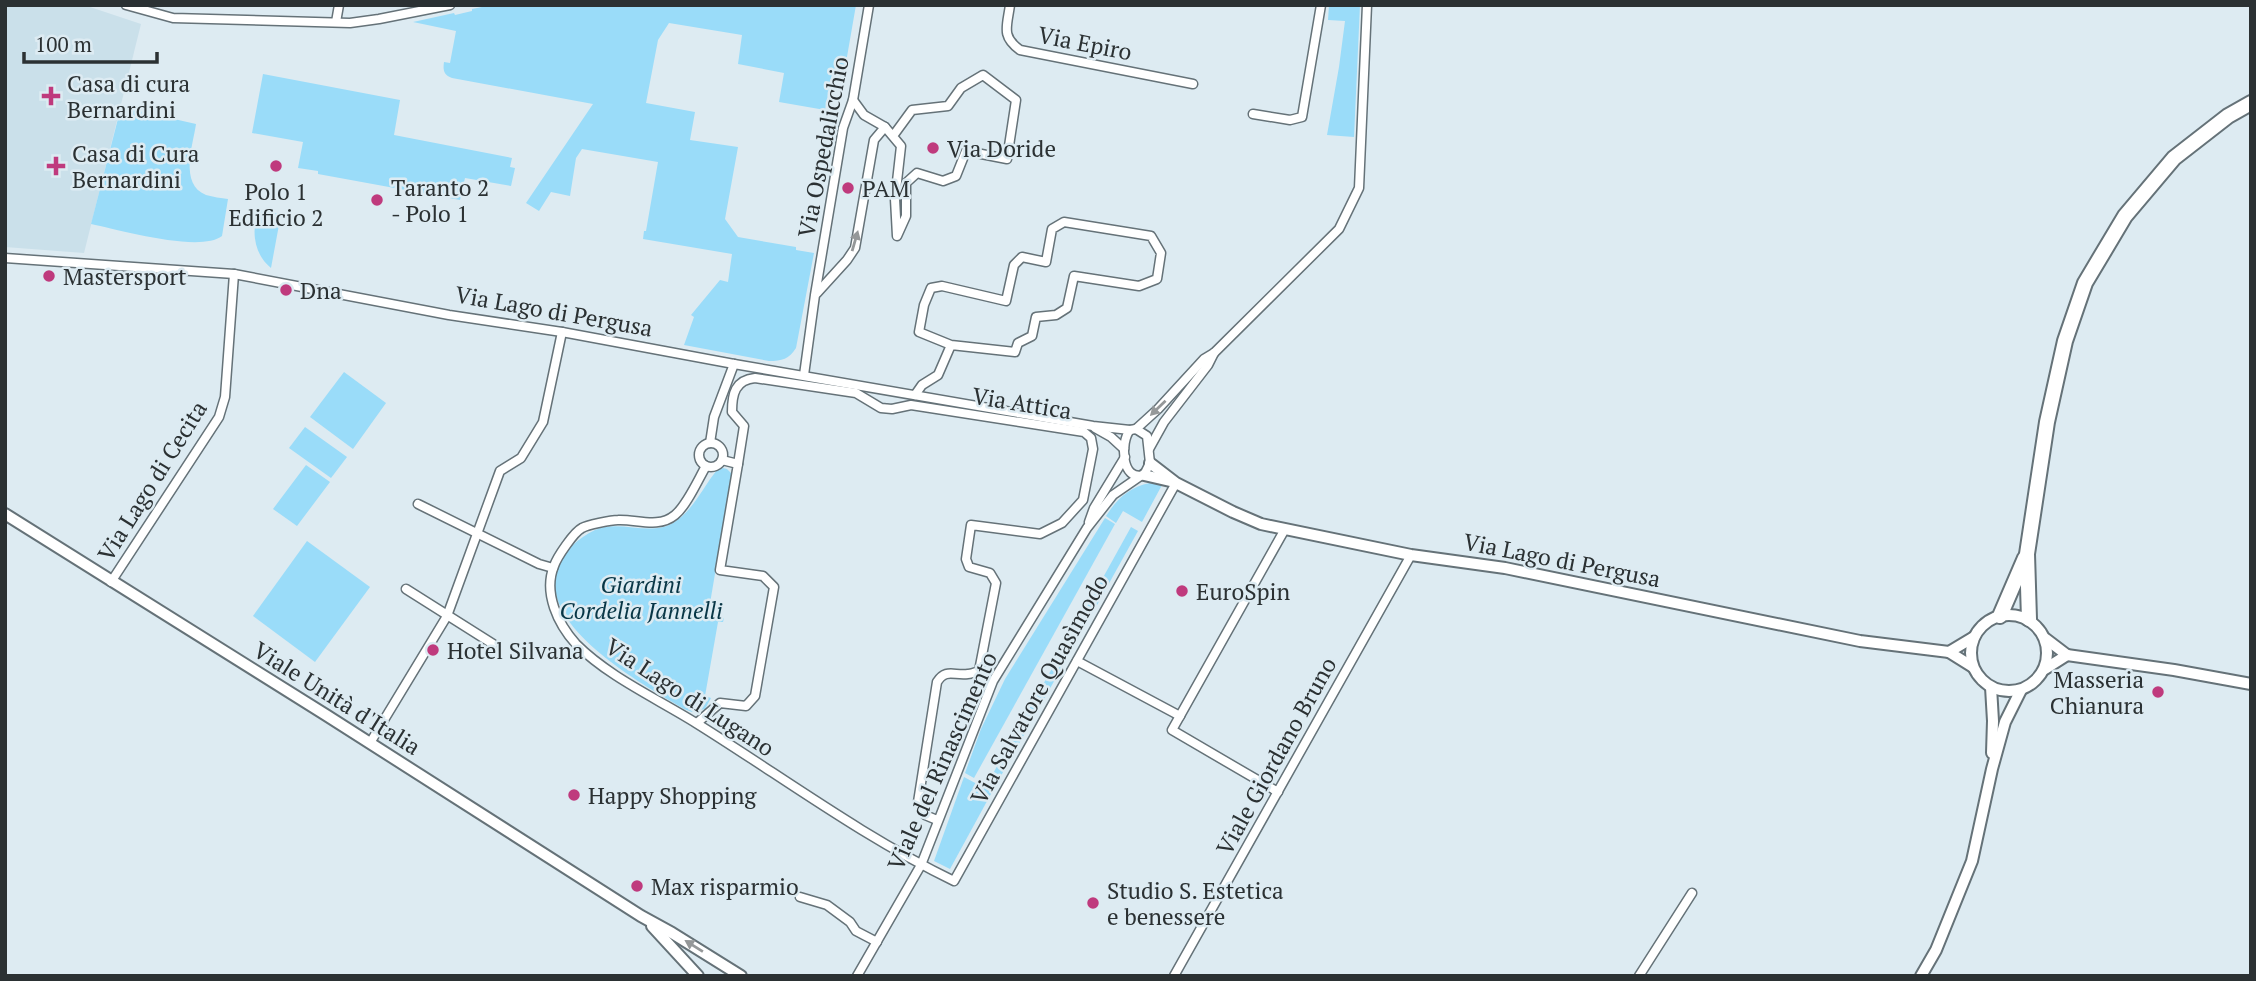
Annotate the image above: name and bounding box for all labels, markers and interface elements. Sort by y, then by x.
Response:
street label: Via Epiro [1036,19,1134,67]
scale bar [24,21,158,65]
text: 100 m [35,30,92,58]
street label: Via Ospedalicchio [790,54,856,240]
place label: Casa di cura Bernardini [67,68,191,125]
marker: Casa di cura Bernardini [41,86,61,106]
place label: Via Doride [947,133,1056,164]
place label: Casa di Cura Bernardini [72,138,200,195]
marker: Via Doride [925,140,941,156]
marker: Casa di Cura Bernardini [46,156,66,176]
marker: Polo 1 Edificio 2 [268,158,284,174]
place label: Taranto 2 - Polo 1 [391,172,489,229]
place label: PAM [862,173,910,204]
place label: Polo 1 Edificio 2 [228,176,324,233]
marker: PAM [840,180,856,196]
marker: Taranto 2 - Polo 1 [369,192,385,208]
one-way arrow [850,231,860,252]
place label: Mastersport [63,261,187,292]
marker: Mastersport [41,268,57,284]
place label: Dna [300,275,342,306]
street label: Via Lago di Pergusa [453,278,656,344]
marker: Dna [278,282,294,298]
street label: Via Attica [970,380,1074,426]
street label: Via Lago di Cecita [90,395,214,567]
one-way arrow [1150,400,1167,416]
street label: Via Lago di Pergusa [1461,526,1664,594]
park label: Giardini Cordelia Jannelli [559,569,723,626]
street label: Via Salvatore Quasìmodo [963,569,1115,809]
place label: EuroSpin [1196,576,1290,607]
marker: EuroSpin [1174,583,1190,599]
street label: Via Lago di Lugano [599,631,781,763]
street label: Viale Unità d'Italia [247,634,427,762]
place label: Hotel Silvana [447,635,584,666]
marker: Hotel Silvana [425,642,441,658]
street label: Viale del Rinascimento [880,647,1004,875]
street label: Viale Giordano Bruno [1209,652,1343,860]
place label: Masseria Chianura [2050,664,2144,721]
marker: Masseria Chianura [2150,684,2166,700]
place label: Happy Shopping [588,780,757,811]
marker: Happy Shopping [566,787,582,803]
place label: Max risparmio [651,871,799,902]
place label: Studio S. Estetica e benessere [1107,875,1284,932]
marker: Max risparmio [629,878,645,894]
marker: Studio S. Estetica e benessere [1085,895,1101,911]
one-way arrow [684,940,703,953]

